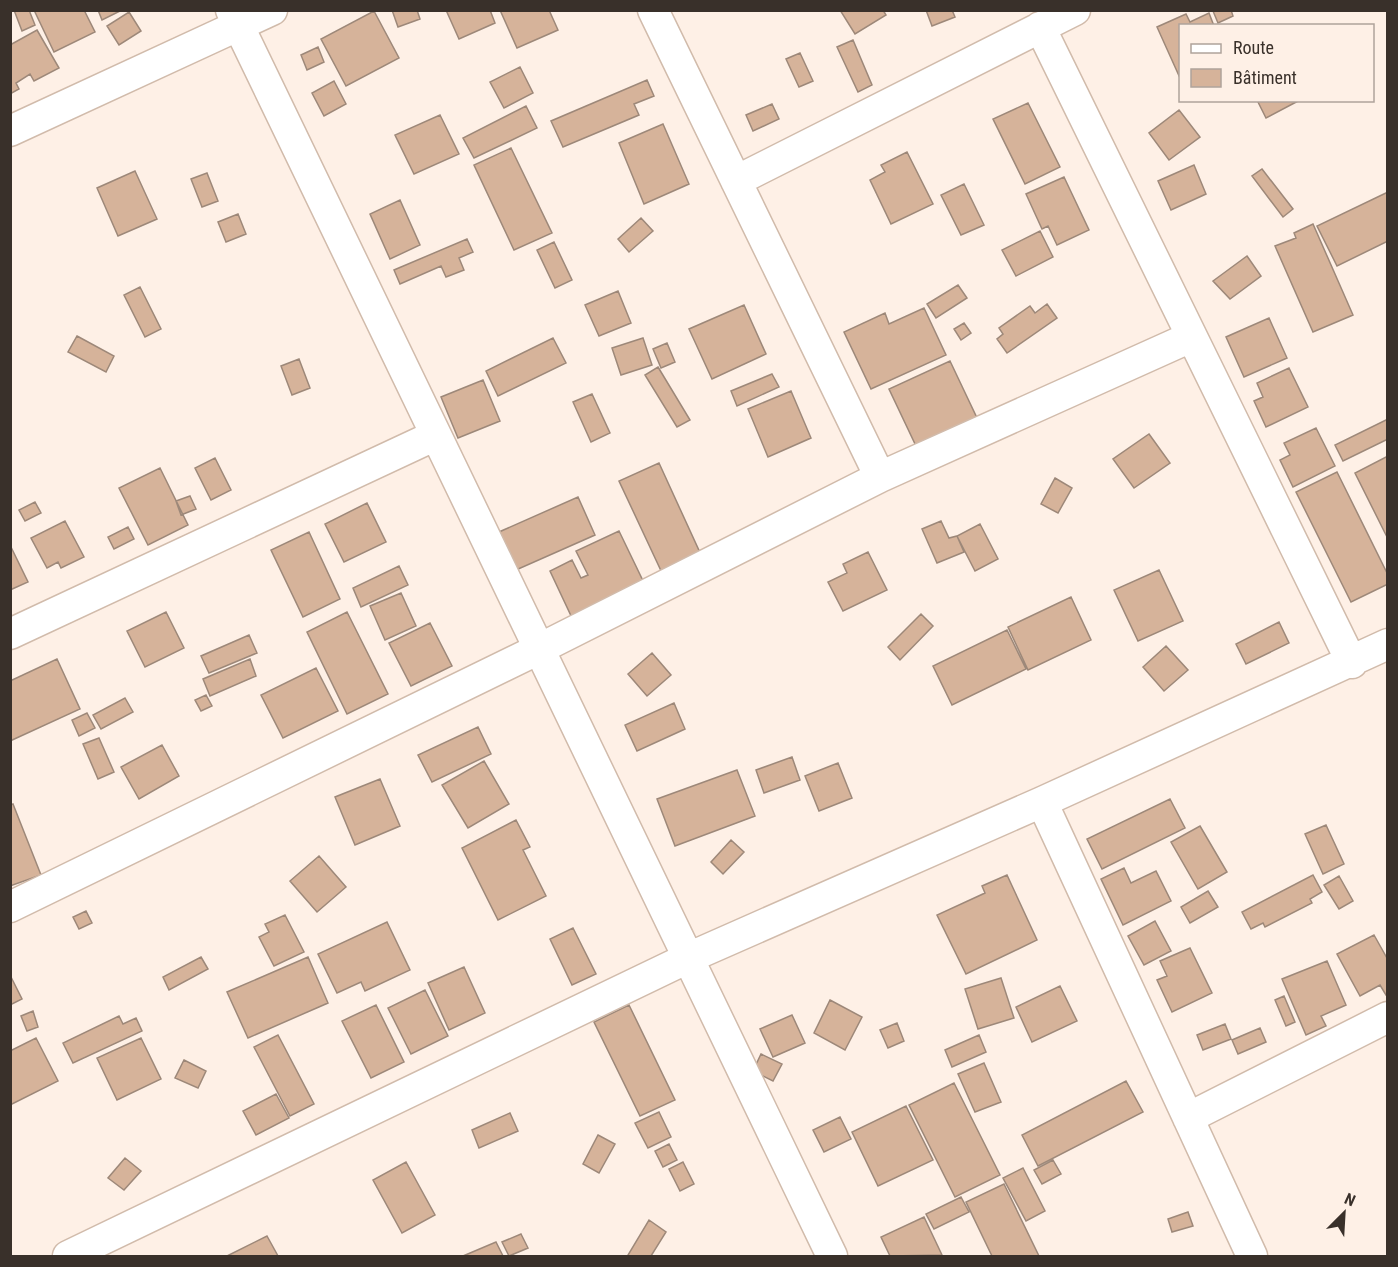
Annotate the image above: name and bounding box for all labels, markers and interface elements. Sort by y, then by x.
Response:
legend [1179,24,1374,102]
text: Route [1233,37,1274,58]
text: Bâtiment [1233,67,1297,88]
north arrow [1314,1183,1374,1243]
text: N [1342,1189,1358,1210]

